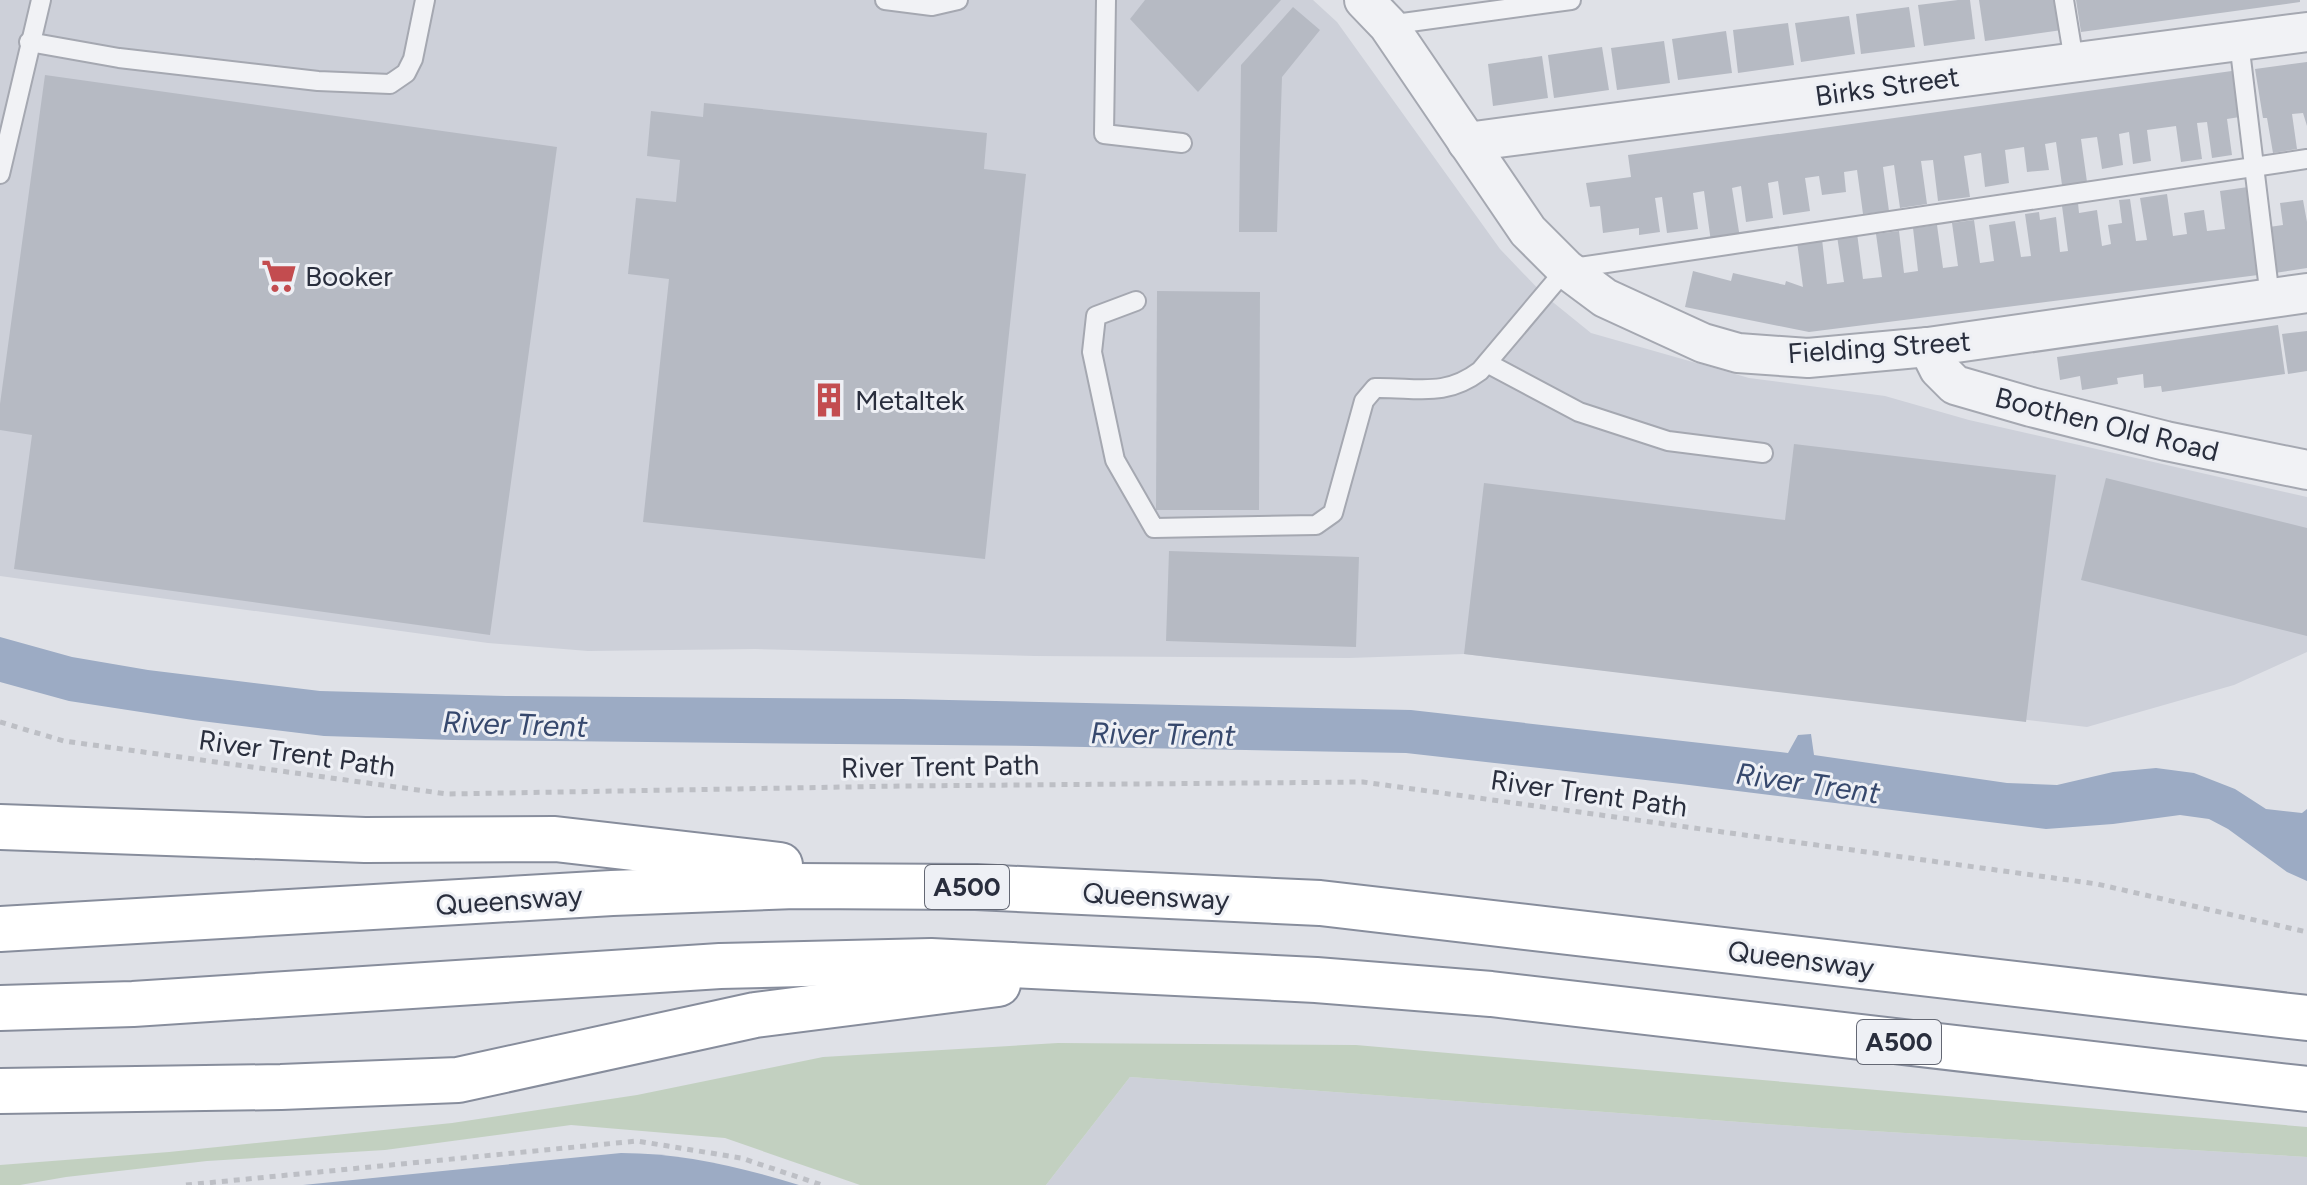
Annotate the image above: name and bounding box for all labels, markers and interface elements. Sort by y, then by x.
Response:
street label: Birks Street [1813,59,1961,113]
supermarket icon: Booker [260,257,298,295]
place label: Booker [305,259,393,293]
street label: Fielding Street [1786,324,1972,370]
street label: Boothen Old Road [1992,380,2222,468]
building icon: Metaltek [810,381,848,419]
place label: Metaltek [855,383,965,417]
water label: River Trent [442,703,589,745]
water label: River Trent [1090,714,1236,754]
street label: River Trent Path [196,722,398,784]
street label: River Trent Path [841,747,1039,785]
water label: River Trent [1734,755,1883,811]
street label: River Trent Path [1488,762,1690,824]
road number: A500 [925,865,1009,909]
street label: Queensway [1082,875,1231,917]
street label: Queensway [434,878,584,922]
street label: Queensway [1726,933,1876,985]
road number: A500 [1857,1020,1941,1064]

